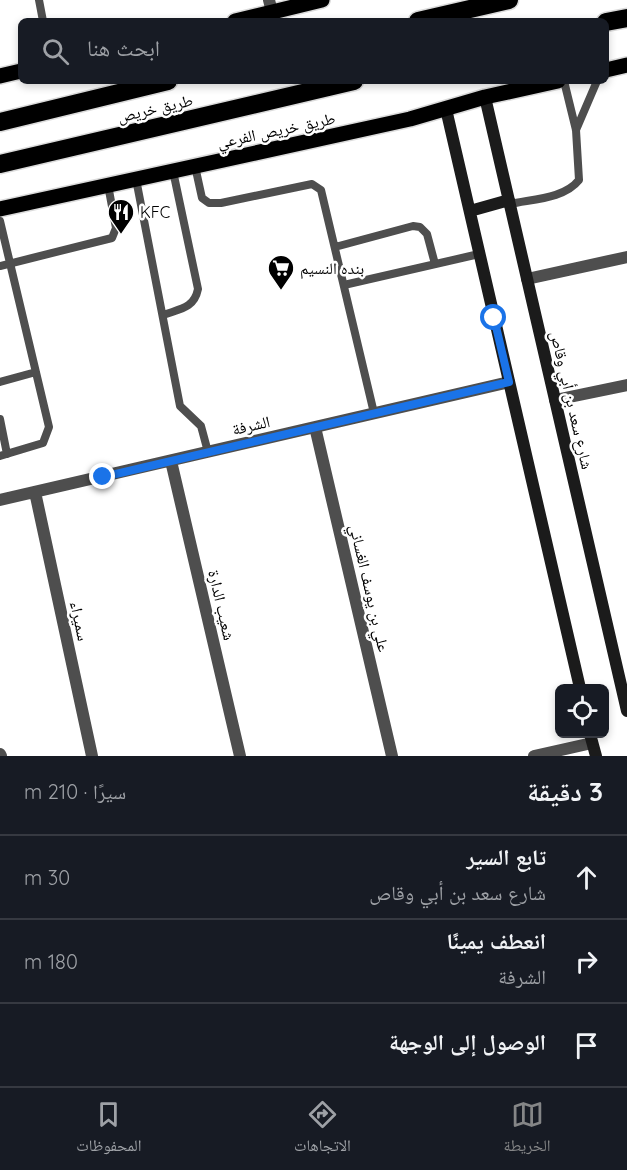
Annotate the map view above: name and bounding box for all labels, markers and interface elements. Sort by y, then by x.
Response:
search box [18,18,609,84]
text: ابحث هنا [87,34,160,62]
icon: search [39,35,72,68]
street label: طريق خريص [115,90,195,127]
street label: طريق خريص الفرعي [215,108,337,155]
restaurant icon: KFC [106,197,136,235]
place label: KFC [140,202,170,222]
supermarket icon: بنده النسيم [266,253,296,291]
place label: بنده النسيم [300,258,364,279]
route start [480,304,506,330]
street label: شارع سعد بن أبي وقاص [543,329,598,472]
street label: الشرفة [230,411,272,439]
route end [89,463,115,489]
street label: علي بن يوسف الغساني [343,522,394,654]
street label: شعيب الدارة [204,568,240,642]
street label: سميراء [66,599,94,643]
map controls [555,684,609,738]
button: locate [555,684,609,738]
text: 3 دقيقة [527,775,603,808]
text: سيرًا · 210 m [24,779,126,804]
text: تابع السير [466,843,546,871]
icon: ahead [570,861,603,894]
text: 30 m [24,865,70,890]
text: شارع سعد بن أبي وقاص [369,880,546,905]
text: انعطف يمينًا [447,927,546,955]
icon: right [570,945,603,978]
text: 180 m [24,949,78,974]
text: الشرفة [498,964,546,989]
text: الوصول إلى الوجهة [389,1028,546,1056]
icon: arrive [570,1029,603,1062]
tab: المحفوظات [76,1098,141,1161]
tab: الاتجاهات [294,1098,351,1161]
tab: الخريطة [504,1098,551,1161]

